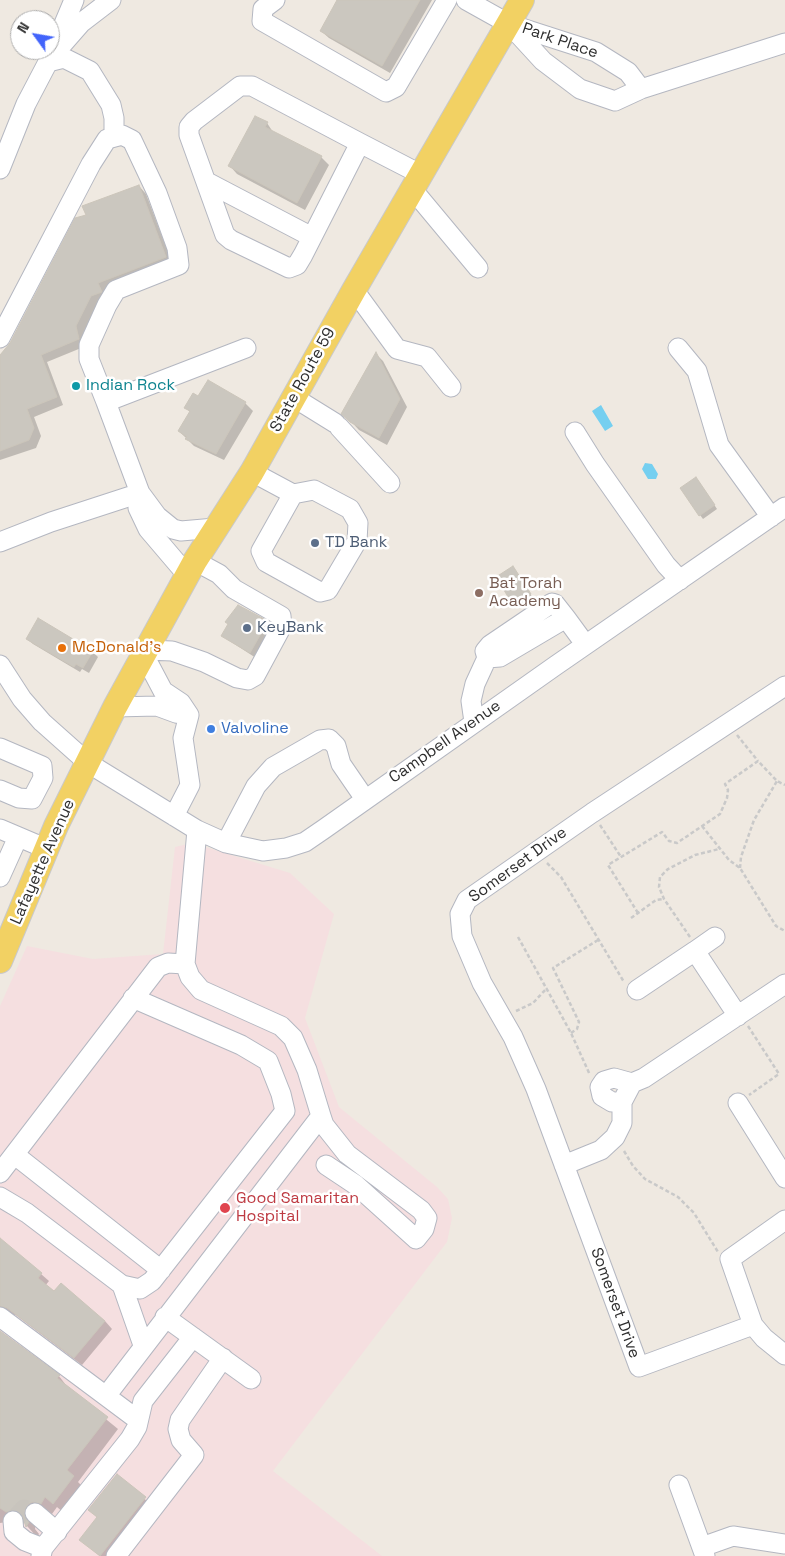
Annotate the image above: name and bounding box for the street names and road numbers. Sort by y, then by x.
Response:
street label: Park Place [520,19,600,63]
street label: State Route 59 [266,324,340,436]
street label: Campbell Avenue [386,696,504,788]
street label: Lafayette Avenue [7,796,79,928]
street label: Somerset Drive [465,823,571,907]
street label: Somerset Drive [586,1245,644,1361]

